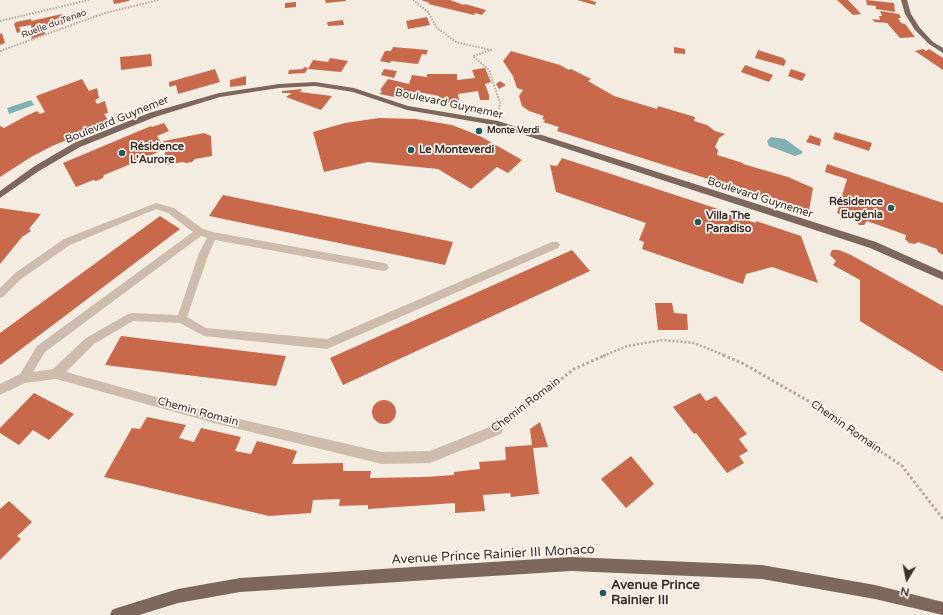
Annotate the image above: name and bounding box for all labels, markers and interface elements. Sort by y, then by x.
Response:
street label: Ruelle du Tenao [20,7,88,41]
street label: Boulevard Guynemer [394,86,504,122]
street label: Boulevard Guynemer [64,93,170,147]
marker: Monte Verdi [474,126,484,136]
place label: Monte Verdi [487,126,539,136]
place label: Résidence L'Aurore [130,140,184,166]
place label: Le Monteverdi [419,143,494,157]
marker: Le Monteverdi [406,145,416,155]
marker: Résidence L'Aurore [117,148,127,158]
street label: Boulevard Guynemer [706,175,814,221]
place label: Résidence Eugénia [829,195,883,221]
marker: Résidence Eugénia [886,203,896,213]
place label: Villa The Paradiso [706,209,751,235]
marker: Villa The Paradiso [693,217,703,227]
street label: Chemin Romain [489,375,563,435]
street label: Chemin Romain [156,395,240,429]
street label: Chemin Romain [808,398,884,456]
street label: Avenue Prince Rainier III Monaco [391,542,595,568]
north arrow [887,559,927,599]
place label: Avenue Prince Rainier III [611,578,700,609]
text: N [899,584,910,598]
marker: Avenue Prince Rainier III [598,588,608,598]

